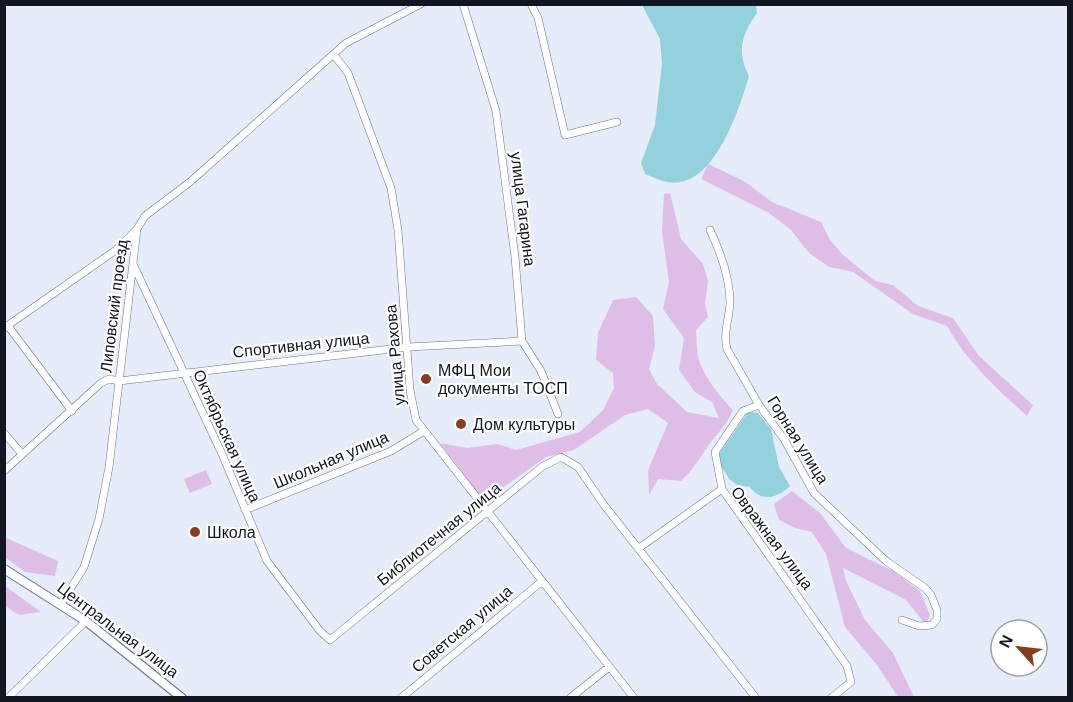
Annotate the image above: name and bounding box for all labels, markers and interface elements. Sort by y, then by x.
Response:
street label: улица Гагарина [508,151,538,267]
street label: Липовский проезд [97,238,131,374]
street label: улица Рахова [382,304,408,406]
street label: Спортивная улица [232,329,370,361]
place label: МФЦ Мои документы ТОСП [438,362,568,397]
street label: Октябрьская улица [190,367,264,505]
marker: МФЦ Мои документы ТОСП [419,372,433,386]
street label: Горная улица [764,393,832,487]
place label: Дом культуры [473,416,575,433]
marker: Дом культуры [454,417,468,431]
street label: Школьная улица [271,428,391,492]
street label: Библиотечная улица [374,479,504,589]
street label: Овражная улица [728,483,816,593]
place label: Школа [207,524,256,541]
marker: Школа [188,525,202,539]
street label: Центральная улица [54,579,182,681]
street label: Советская улица [408,582,516,676]
north arrow [989,618,1049,678]
text: N [996,632,1016,650]

